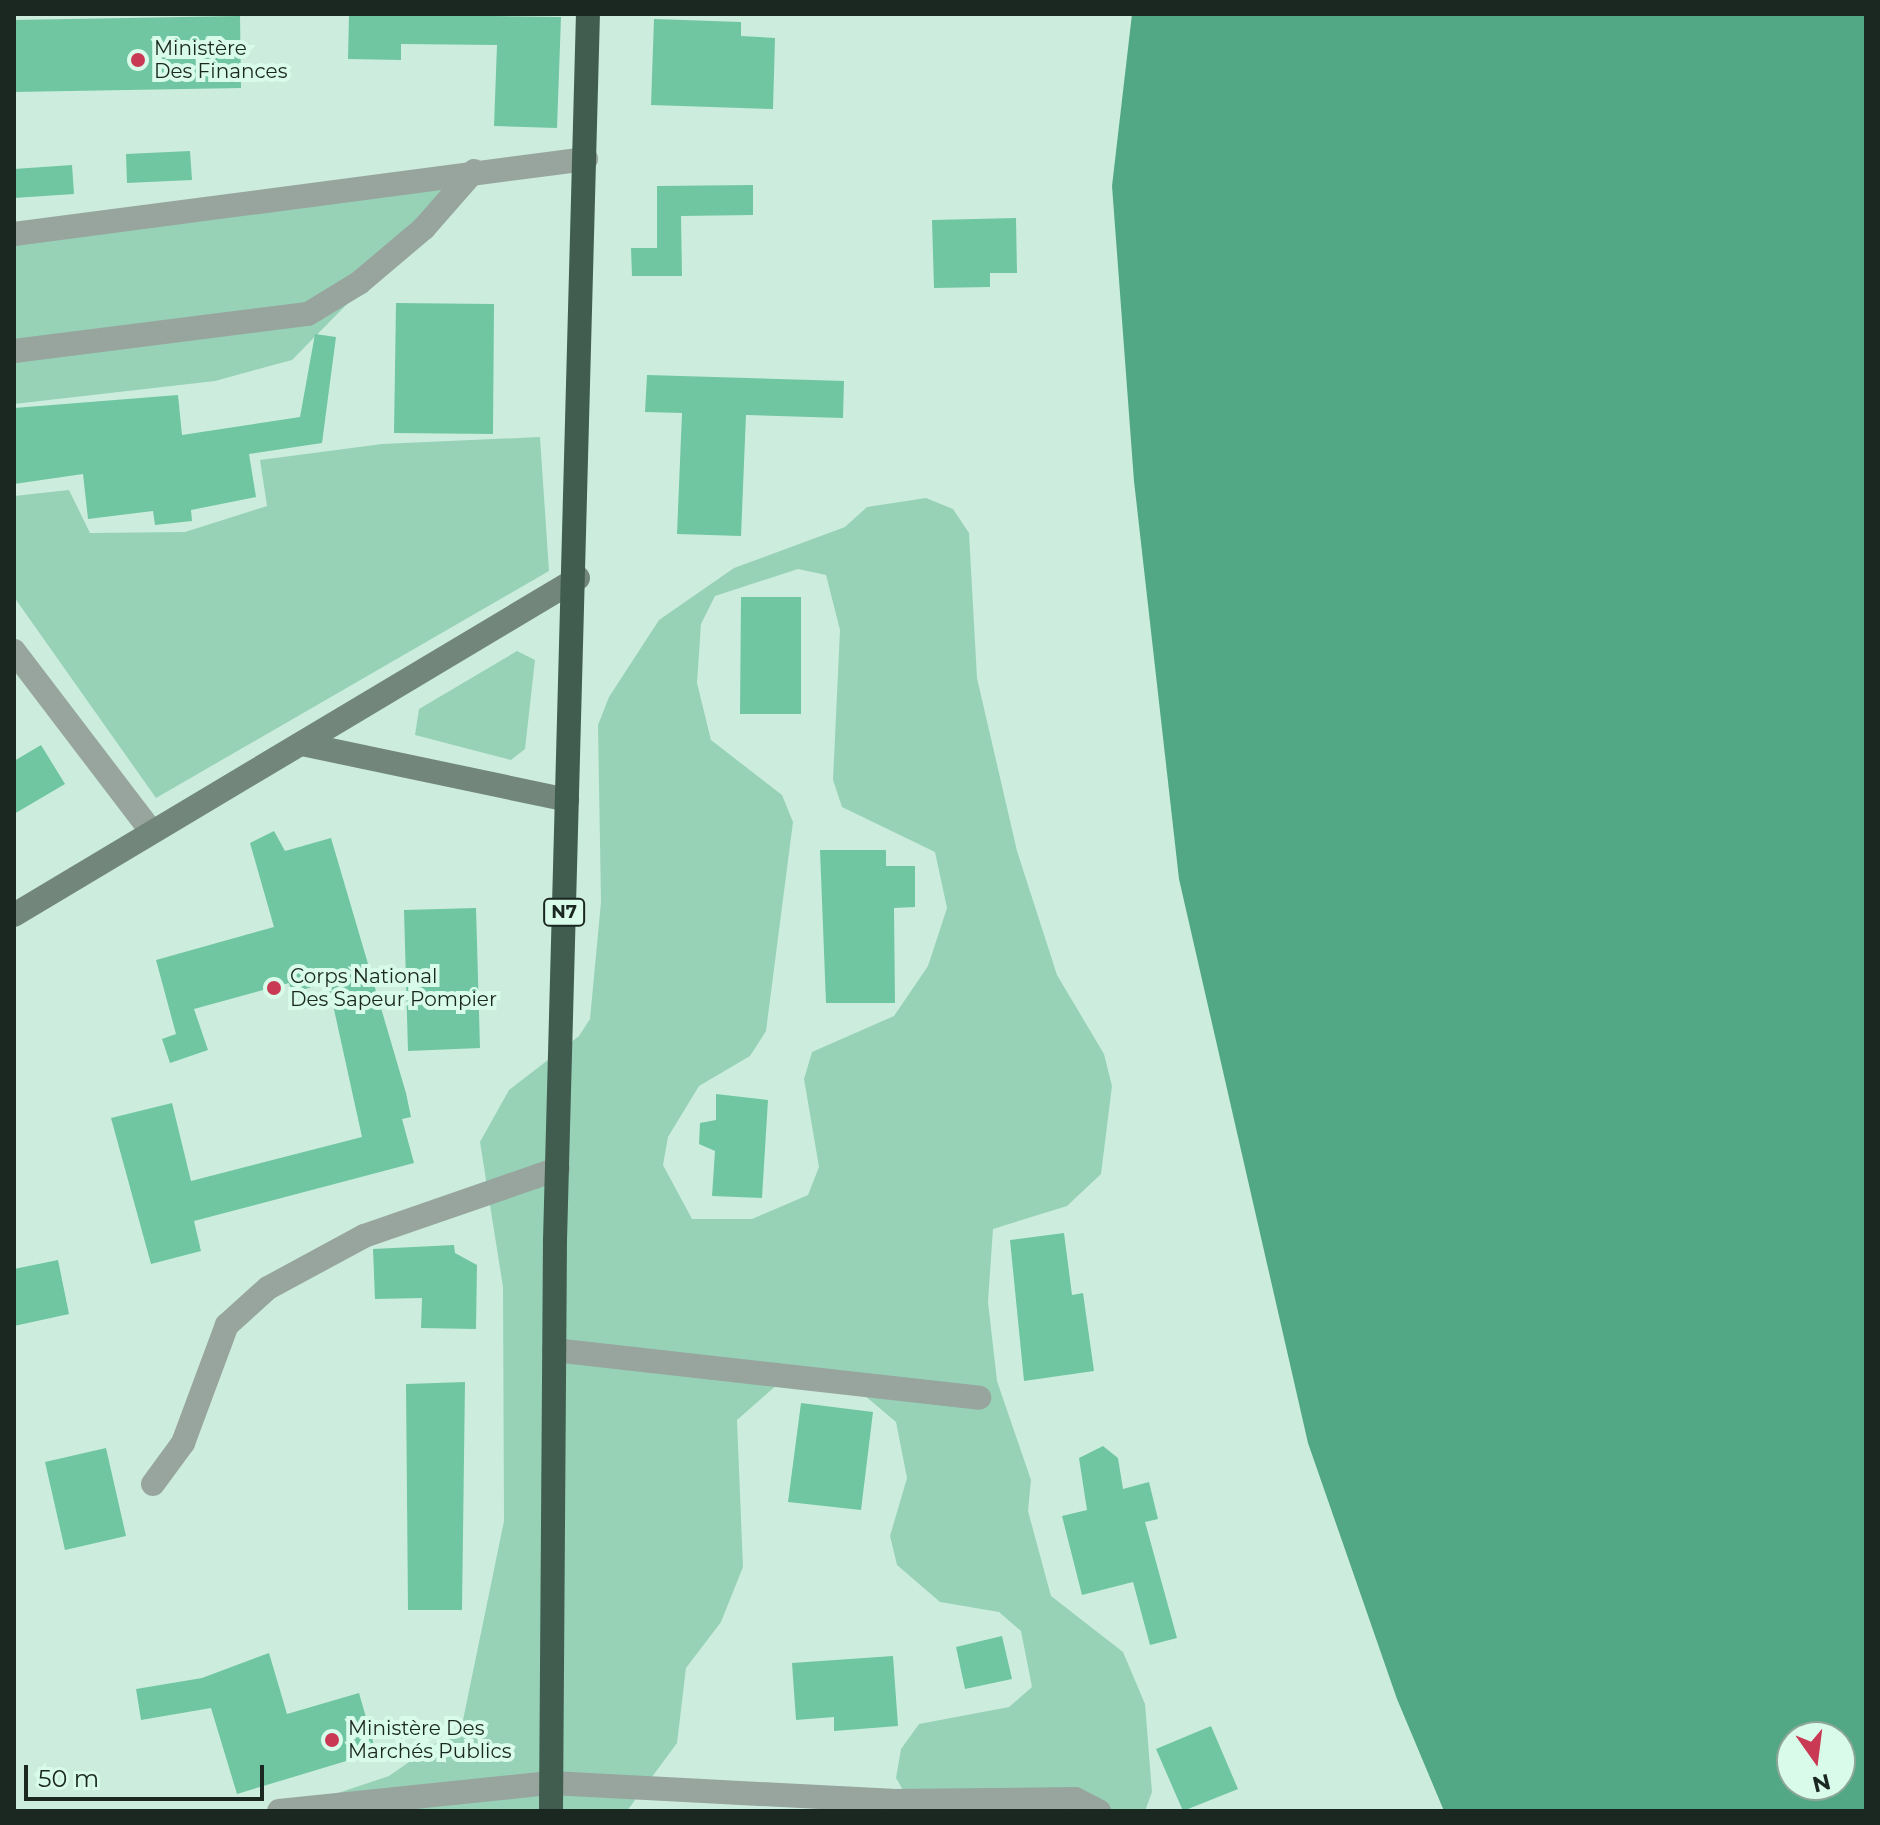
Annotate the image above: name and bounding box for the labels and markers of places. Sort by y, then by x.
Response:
place label: Ministère Des Finances [154,36,287,83]
marker: Ministère Des Finances [129,51,147,69]
place label: Corps National Des Sapeur Pompier [290,964,497,1011]
marker: Corps National Des Sapeur Pompier [265,979,283,997]
place label: Ministère Des Marchés Publics [348,1716,512,1763]
marker: Ministère Des Marchés Publics [323,1731,341,1749]

